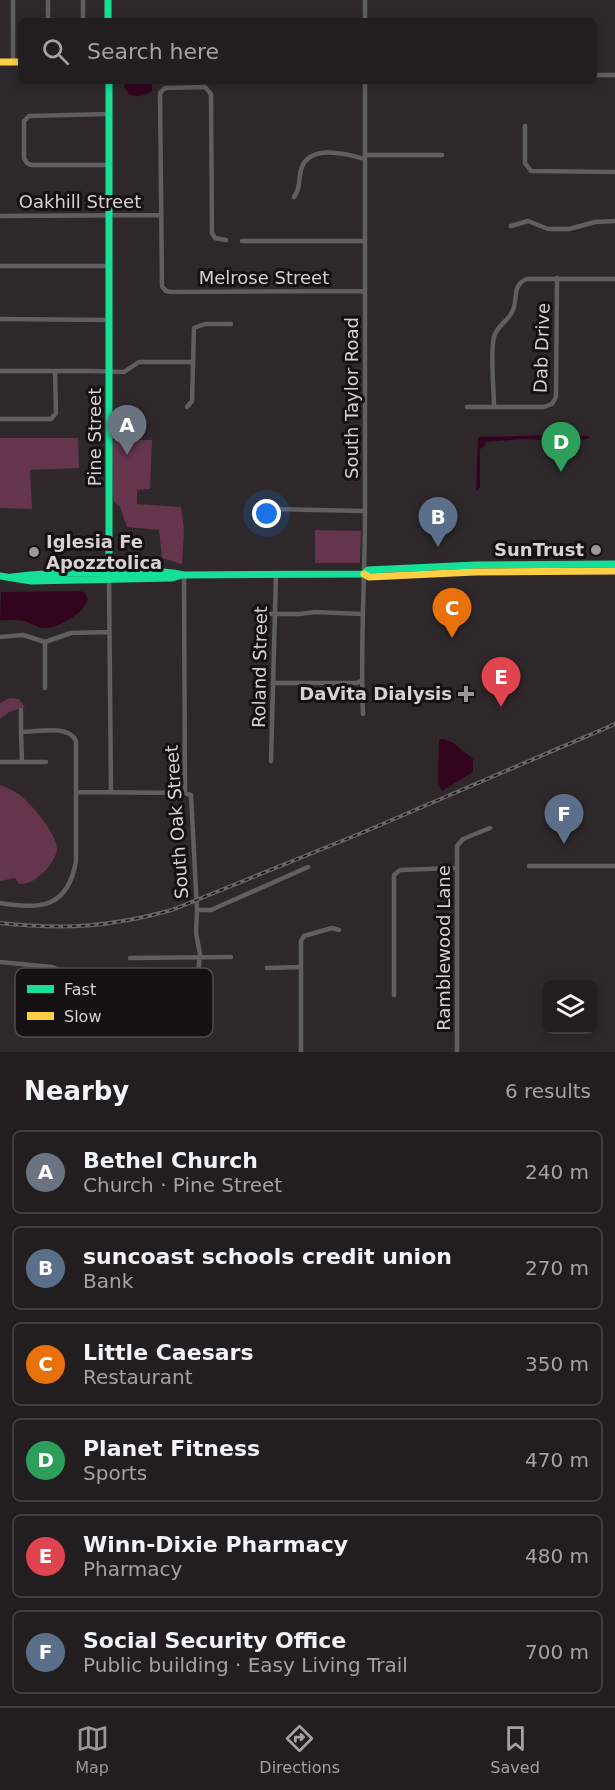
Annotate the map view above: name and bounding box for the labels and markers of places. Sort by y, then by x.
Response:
pin: A [108,406,146,455]
pin: D [542,422,580,472]
pin: B [418,498,458,547]
place label: Iglesia Fe Apozztolica [46,531,162,573]
place label: SunTrust [494,539,584,560]
marker: SunTrust [589,543,603,557]
marker: Iglesia Fe Apozztolica [27,545,41,559]
pin: C [432,588,472,638]
pin: E [482,658,520,707]
place label: DaVita Dialysis [299,683,452,704]
marker: DaVita Dialysis [457,685,475,703]
pin: F [544,794,584,844]

